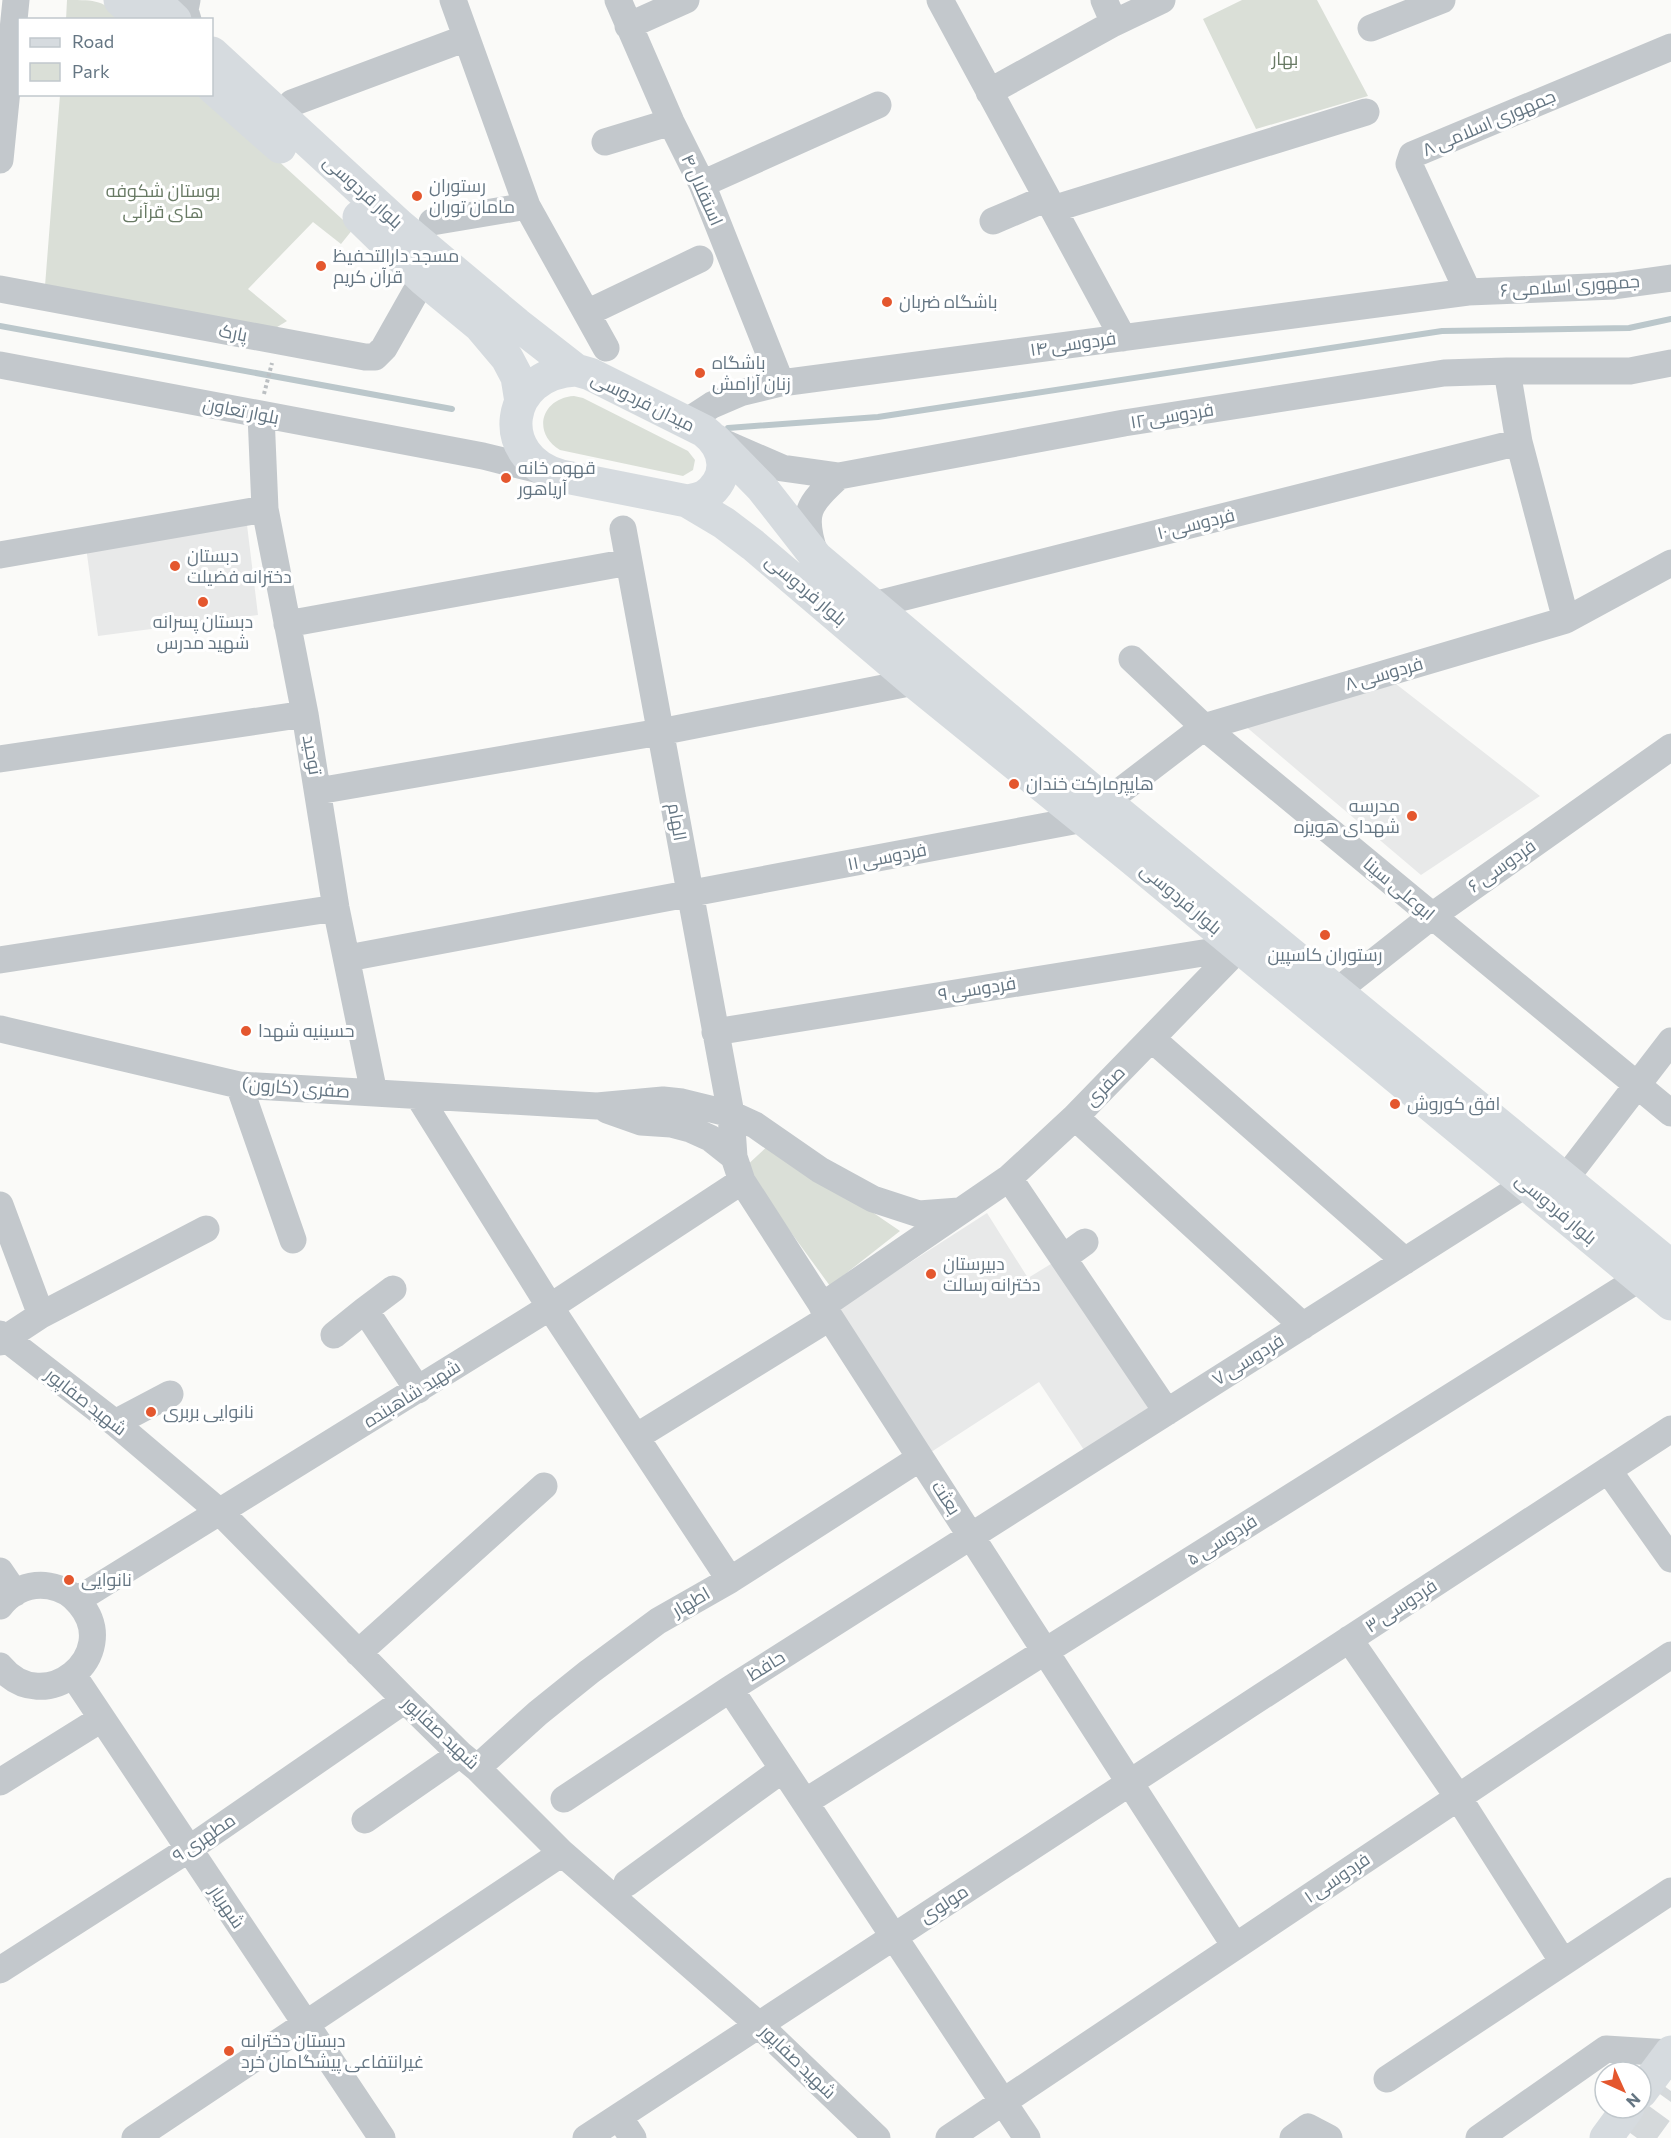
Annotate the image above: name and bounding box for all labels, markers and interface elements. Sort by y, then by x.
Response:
legend [18,18,213,96]
text: Road [72,30,114,52]
park label: بهار [1271,47,1298,70]
text: Park [72,60,110,82]
street label: جمهوری اسلامی ۸ [1419,84,1559,161]
street label: بلوار فردوسی [319,150,408,233]
street label: استقلال ۴ [676,150,728,229]
place label: رستوران مامان توران [429,174,515,218]
park label: بوستان شکوفه های قرآنی [106,179,220,223]
marker: رستوران مامان توران [410,189,424,203]
place label: مسجد دارالتحفیظ قرآن کریم [333,244,459,289]
marker: مسجد دارالتحفیظ قرآن کریم [314,259,328,273]
street label: جمهوری اسلامی ۶ [1499,269,1641,302]
place label: باشگاه ضربان [899,290,998,313]
marker: باشگاه ضربان [880,295,894,309]
street label: پارک [216,318,250,348]
street label: فردوسی ۱۴ [1028,326,1117,361]
place label: باشگاه زنان آرامش [712,351,791,395]
marker: باشگاه زنان آرامش [693,366,707,380]
street label: میدان فردوسی [588,367,699,437]
street label: بلوار تعاون [201,392,281,429]
street label: فردوسی ۱۲ [1129,398,1215,433]
place label: قهوه خانه آریاهور [517,456,596,500]
marker: قهوه خانه آریاهور [499,471,513,485]
street label: فردوسی ۱۰ [1155,503,1237,544]
place label: دبستان دخترانه فضیلت [187,544,292,588]
street label: بلوار فردوسی [761,549,852,630]
marker: دبستان دخترانه فضیلت [168,559,182,573]
marker: دبستان پسرانه شهید مدرس [196,595,210,609]
place label: دبستان پسرانه شهید مدرس [153,610,253,654]
street label: فردوسی ۸ [1342,651,1426,696]
street label: توحید [298,733,327,777]
place label: هایپرمارکت خندان [1026,772,1154,796]
marker: هایپرمارکت خندان [1007,777,1021,791]
place label: مدرسه شهدای هویزه [1294,794,1400,838]
street label: الهام [662,801,692,843]
marker: مدرسه شهدای هویزه [1405,809,1419,823]
street label: فردوسی ۶ [1463,834,1540,897]
street label: فردوسی ۱۱ [845,838,928,875]
street label: ابوعلی سینا [1359,852,1440,925]
street label: بلوار فردوسی [1136,858,1227,939]
marker: رستوران کاسپین [1318,928,1332,942]
place label: رستوران کاسپین [1268,943,1382,966]
street label: فردوسی ۹ [936,971,1017,1006]
place label: حسینیه شهدا [258,1019,354,1042]
marker: حسینیه شهدا [239,1024,253,1038]
street label: صفری [1080,1061,1130,1111]
street label: صفری (کارون) [241,1072,351,1103]
place label: افق کوروش [1407,1092,1500,1116]
marker: افق کوروش [1388,1097,1402,1111]
street label: بلوار فردوسی [1511,1168,1602,1249]
place label: دبیرستان دخترانه رسالت [943,1252,1040,1296]
marker: دبیرستان دخترانه رسالت [924,1267,938,1281]
street label: فردوسی ۷ [1208,1329,1288,1391]
street label: شهید شاهبنده [359,1355,465,1433]
street label: شهید صفاپور [40,1362,131,1441]
place label: نانوایی بربری [163,1400,254,1423]
marker: نانوایی بربری [144,1405,158,1419]
street label: بعثت [928,1476,966,1519]
street label: فردوسی ۵ [1182,1509,1261,1570]
place label: نانوایی [81,1568,132,1591]
marker: نانوایی [62,1573,76,1587]
street label: فردوسی ۳ [1360,1574,1441,1637]
street label: اطهار [667,1582,714,1622]
street label: حافظ [742,1645,789,1685]
street label: شهید صفاپور [397,1691,485,1775]
street label: مطهری ۹ [168,1808,240,1867]
street label: فردوسی ۱ [1299,1847,1374,1908]
street label: مولوی [915,1879,972,1928]
street label: شهریار [204,1880,250,1933]
street label: شهید صفاپور [754,2019,841,2104]
place label: دبستان دخترانه غیرانتفاعی پیشگامان خرد [241,2029,424,2074]
marker: دبستان دخترانه غیرانتفاعی پیشگامان خرد [222,2044,236,2058]
north arrow [1593,2060,1653,2120]
text: N [1623,2090,1645,2112]

